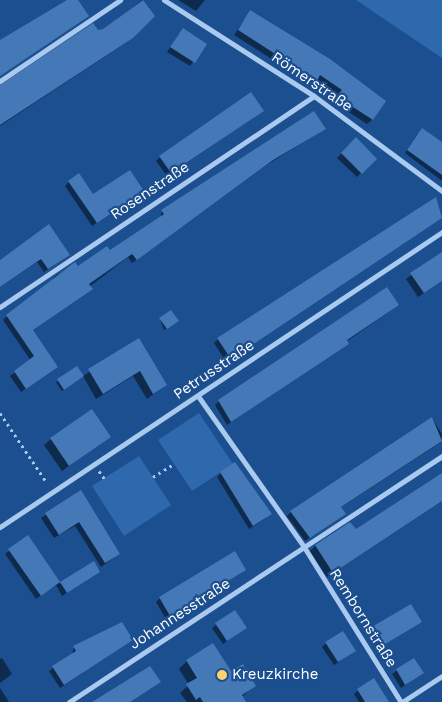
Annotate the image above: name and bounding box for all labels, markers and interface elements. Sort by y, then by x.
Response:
street label: Römerstraße [268,48,356,116]
street label: Rosenstraße [107,158,193,224]
street label: Petrusstraße [170,336,258,404]
street label: Rembornstraße [325,565,401,671]
street label: Johannesstraße [126,575,234,653]
place label: Kreuzkirche [232,666,318,684]
marker: Kreuzkirche [216,669,228,681]

